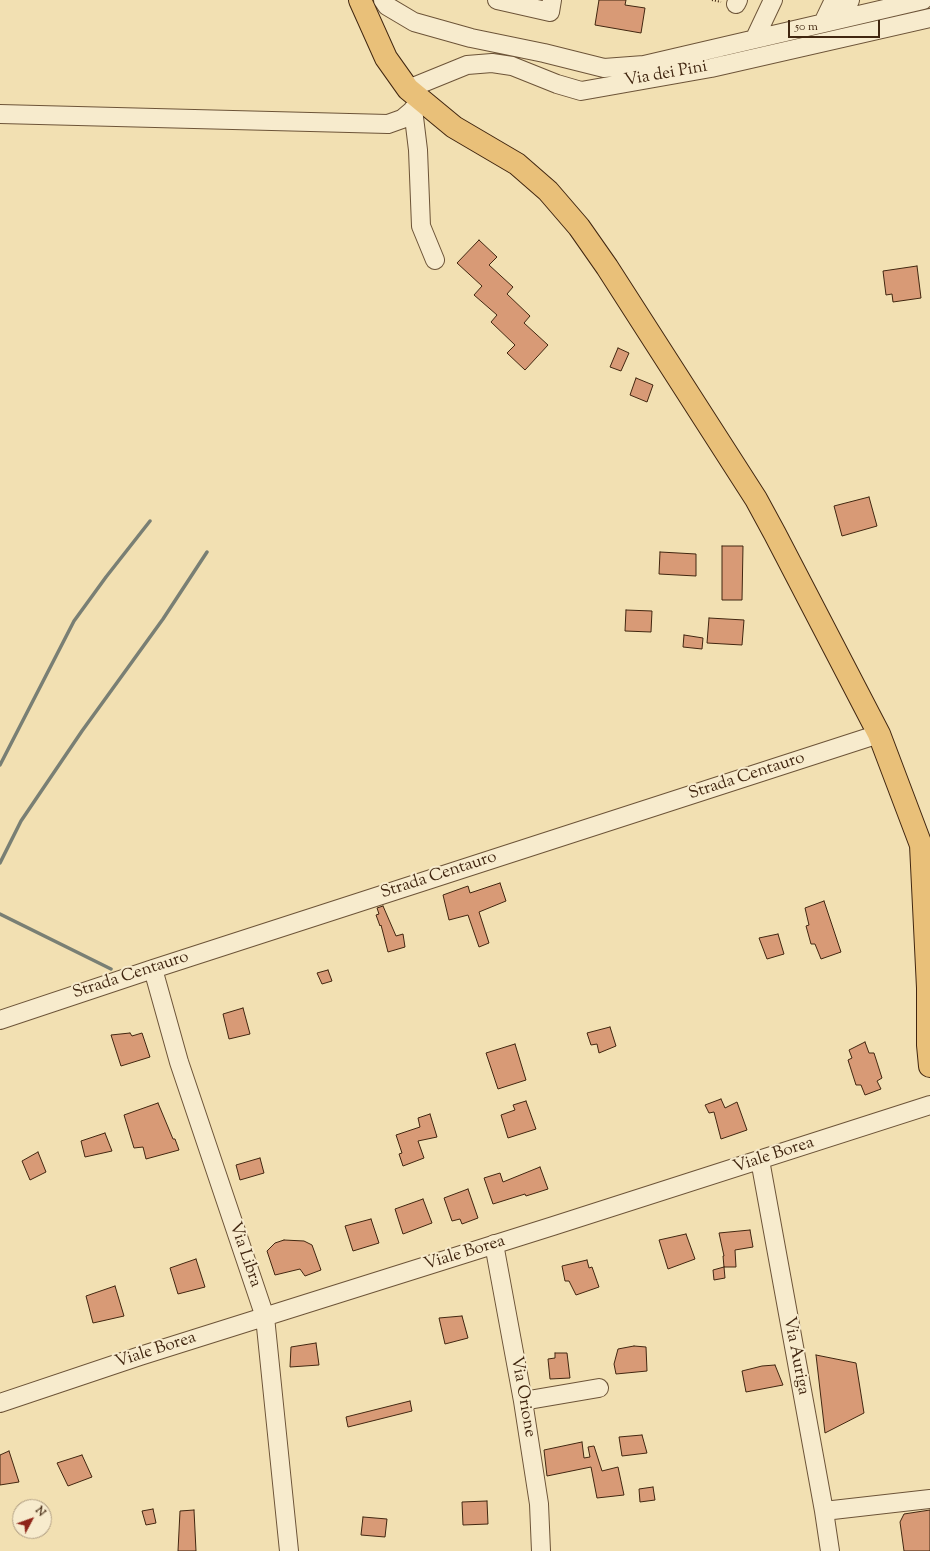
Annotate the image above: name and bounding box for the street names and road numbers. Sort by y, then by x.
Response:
street label: Via dei Pini [623,58,709,92]
street label: Strada Centauro [686,749,808,805]
street label: Strada Centauro [378,848,500,904]
street label: Strada Centauro [70,948,192,1004]
street label: Viale Borea [731,1133,817,1179]
street label: Via Libra [223,1220,265,1290]
street label: Viale Borea [422,1232,508,1276]
street label: Via Auriga [777,1315,813,1397]
street label: Viale Borea [113,1328,199,1374]
street label: Via Orione [505,1355,539,1439]

